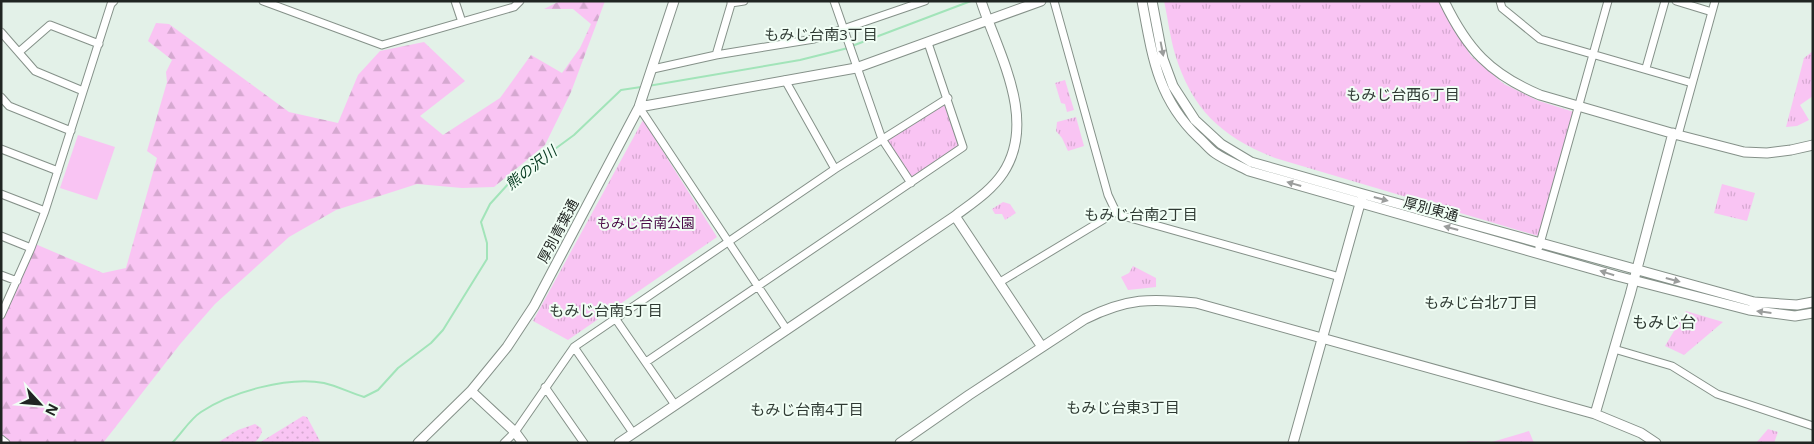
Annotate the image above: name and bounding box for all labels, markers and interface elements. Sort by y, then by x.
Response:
district label: もみじ台南3丁目 [764,24,878,44]
one-way arrow [1158,42,1166,58]
district label: もみじ台西6丁目 [1346,84,1460,104]
water label: 熊の沢川 [501,140,562,194]
one-way arrow [1287,180,1302,188]
street label: 厚別東通 [1402,192,1461,225]
street label: 厚別青葉通 [533,195,582,266]
one-way arrow [1374,195,1389,203]
district label: もみじ台南2丁目 [1084,204,1198,224]
park label: もみじ台南公園 [597,213,695,232]
one-way arrow [1443,224,1458,232]
one-way arrow [1599,268,1614,276]
one-way arrow [1665,276,1680,284]
district label: もみじ台北7丁目 [1424,292,1538,312]
district label: もみじ台南5丁目 [549,300,663,320]
one-way arrow [1756,308,1772,316]
district label: もみじ台 [1632,311,1696,333]
north arrow [15,379,65,429]
district label: もみじ台東3丁目 [1066,397,1180,417]
district label: もみじ台南4丁目 [750,399,864,419]
text: N [41,401,63,419]

